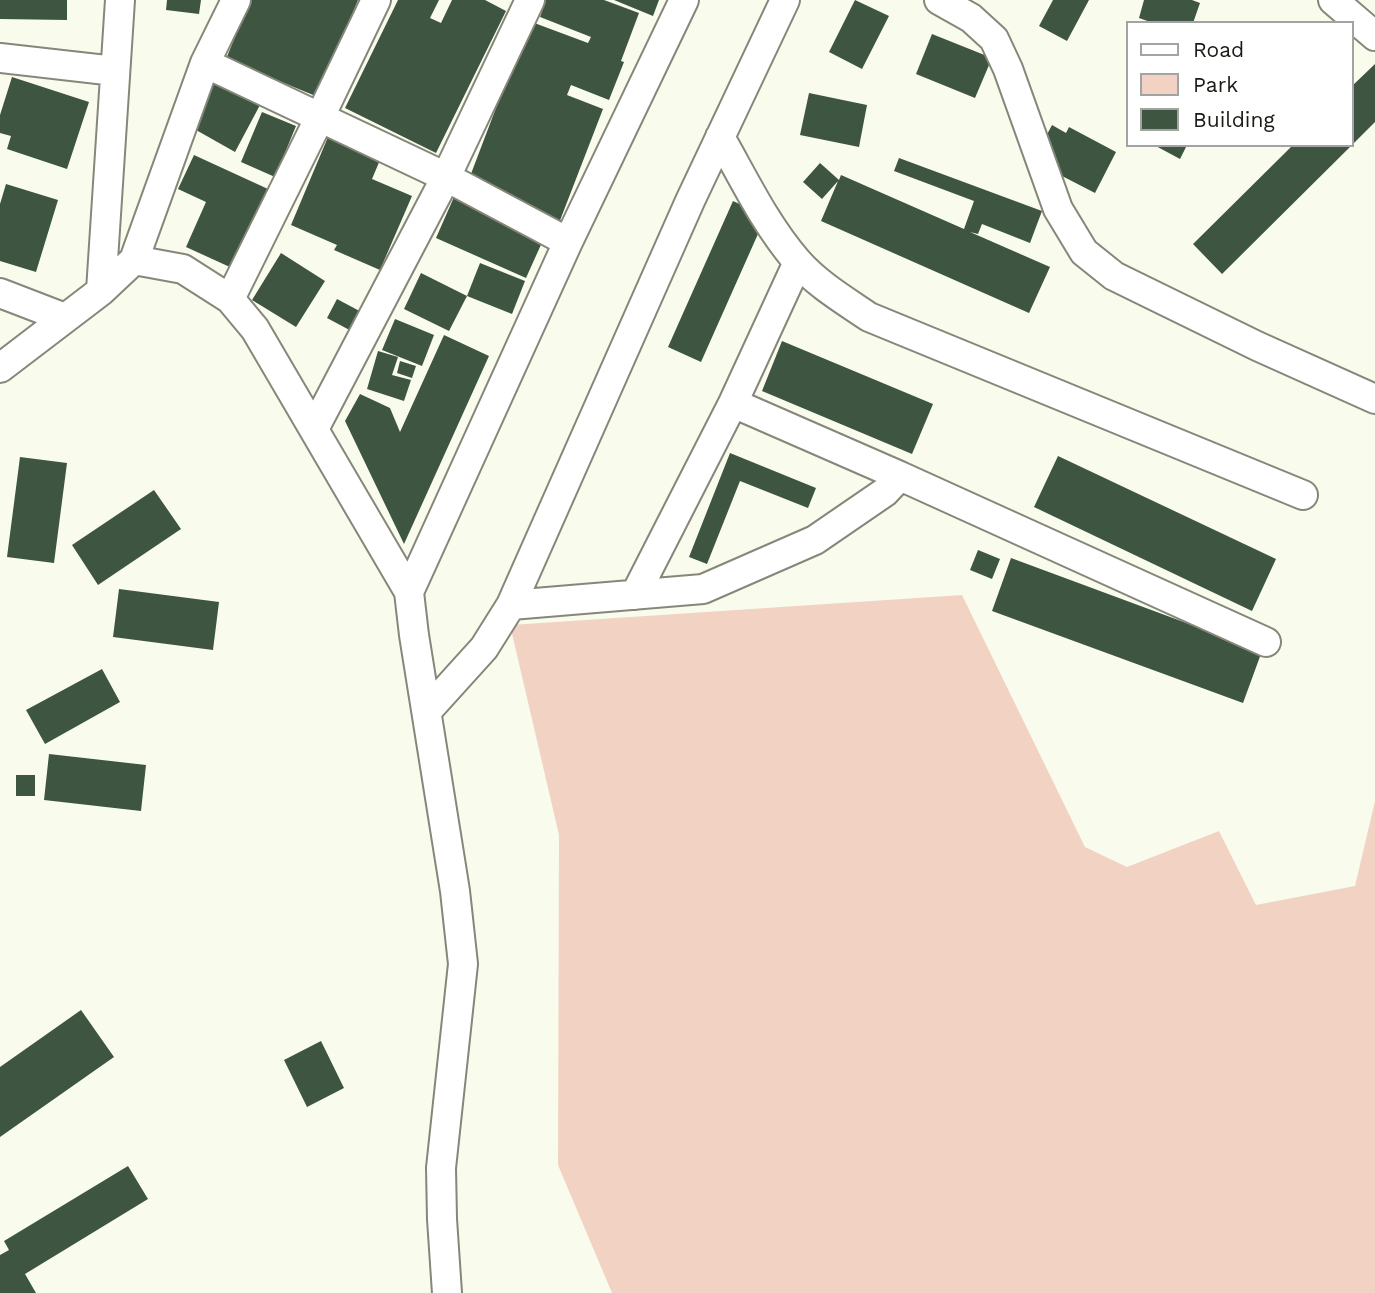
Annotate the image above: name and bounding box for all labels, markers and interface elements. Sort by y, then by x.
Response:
legend [1126,21,1354,147]
text: Road [1193,37,1244,62]
text: Park [1193,72,1238,97]
text: Building [1193,107,1275,132]

